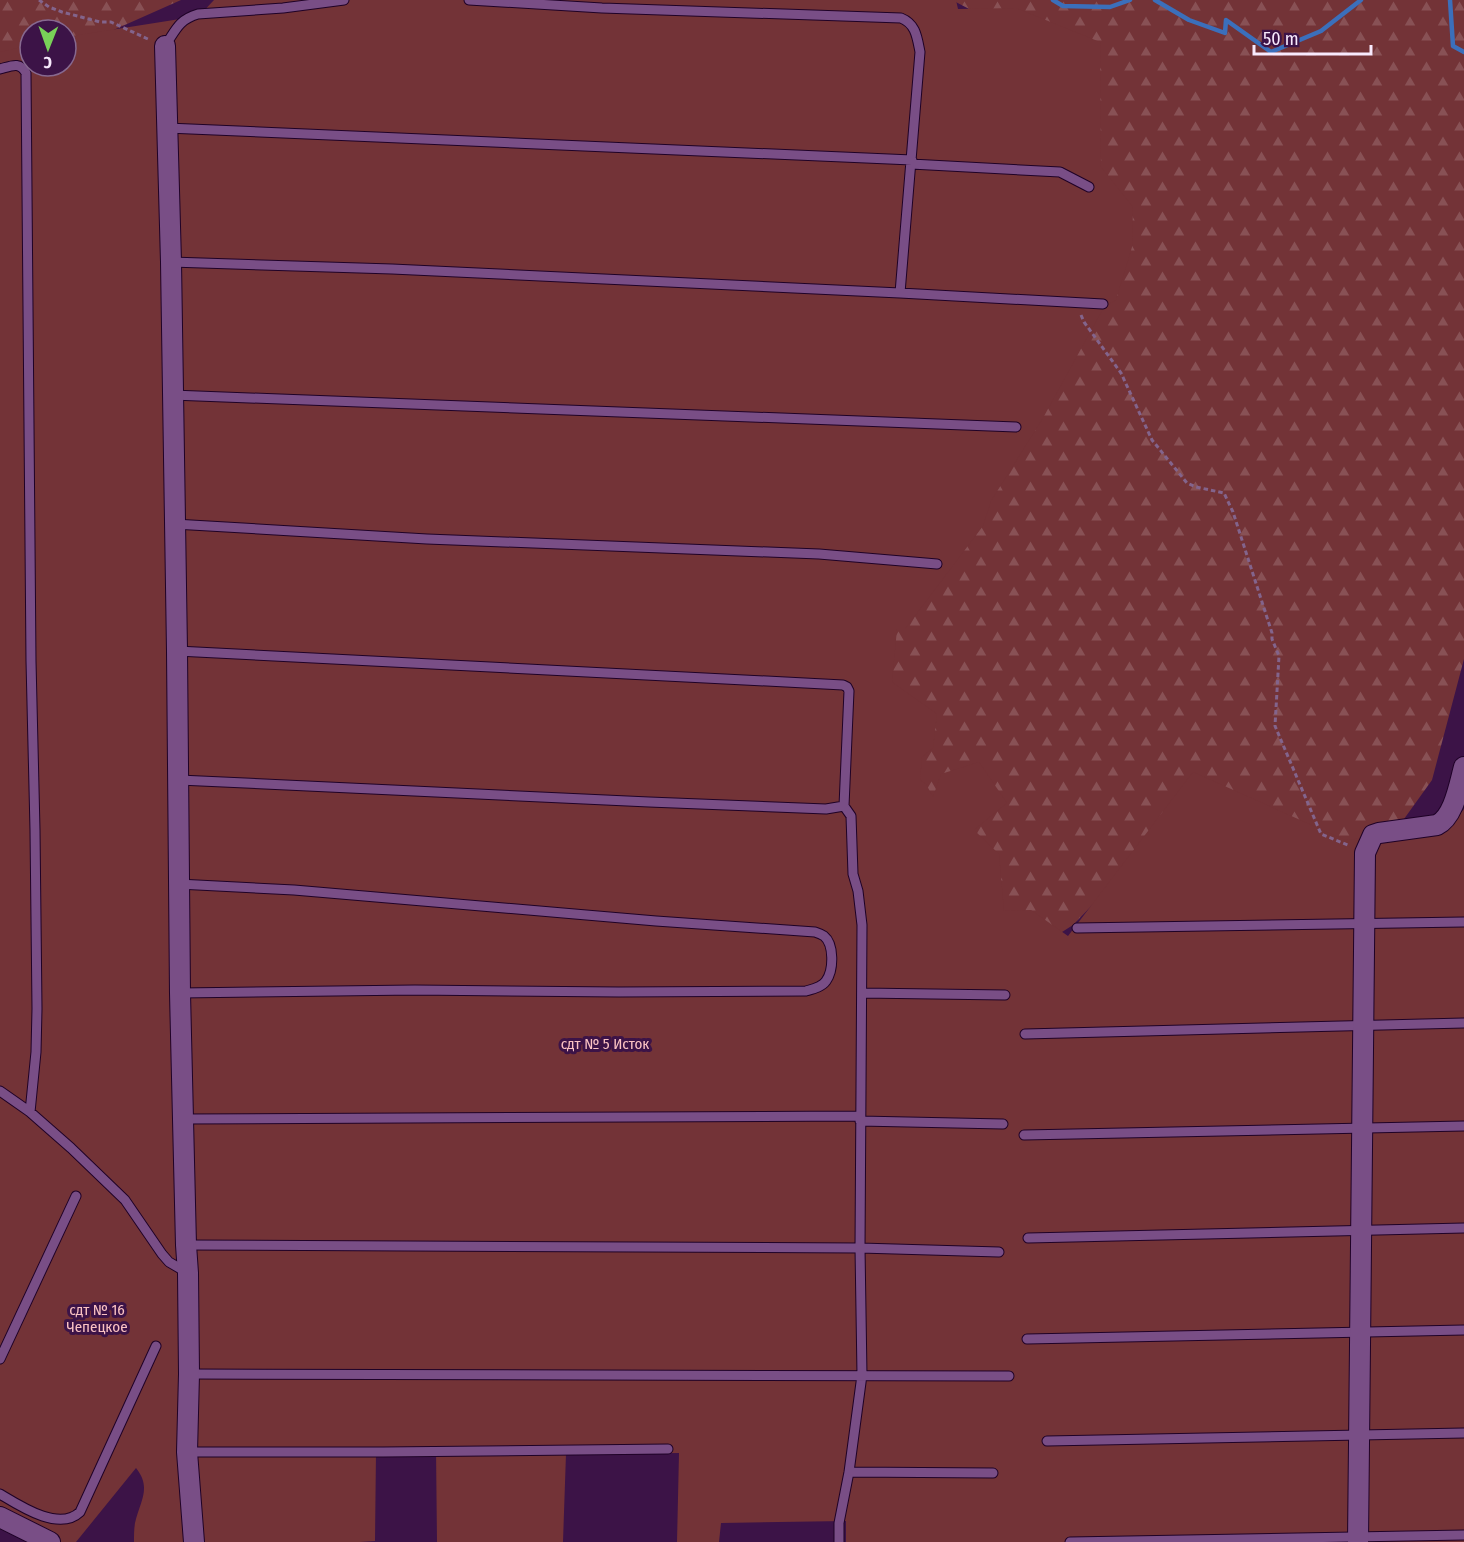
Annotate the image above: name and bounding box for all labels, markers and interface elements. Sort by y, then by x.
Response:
north arrow [18,18,78,78]
scale bar [1254,18,1371,56]
text: 50 m [1263,28,1299,50]
text: С [43,53,52,72]
park label: сдт № 5 Исток [561,1035,649,1053]
park label: сдт № 16 Чепецкое [66,1301,128,1336]

